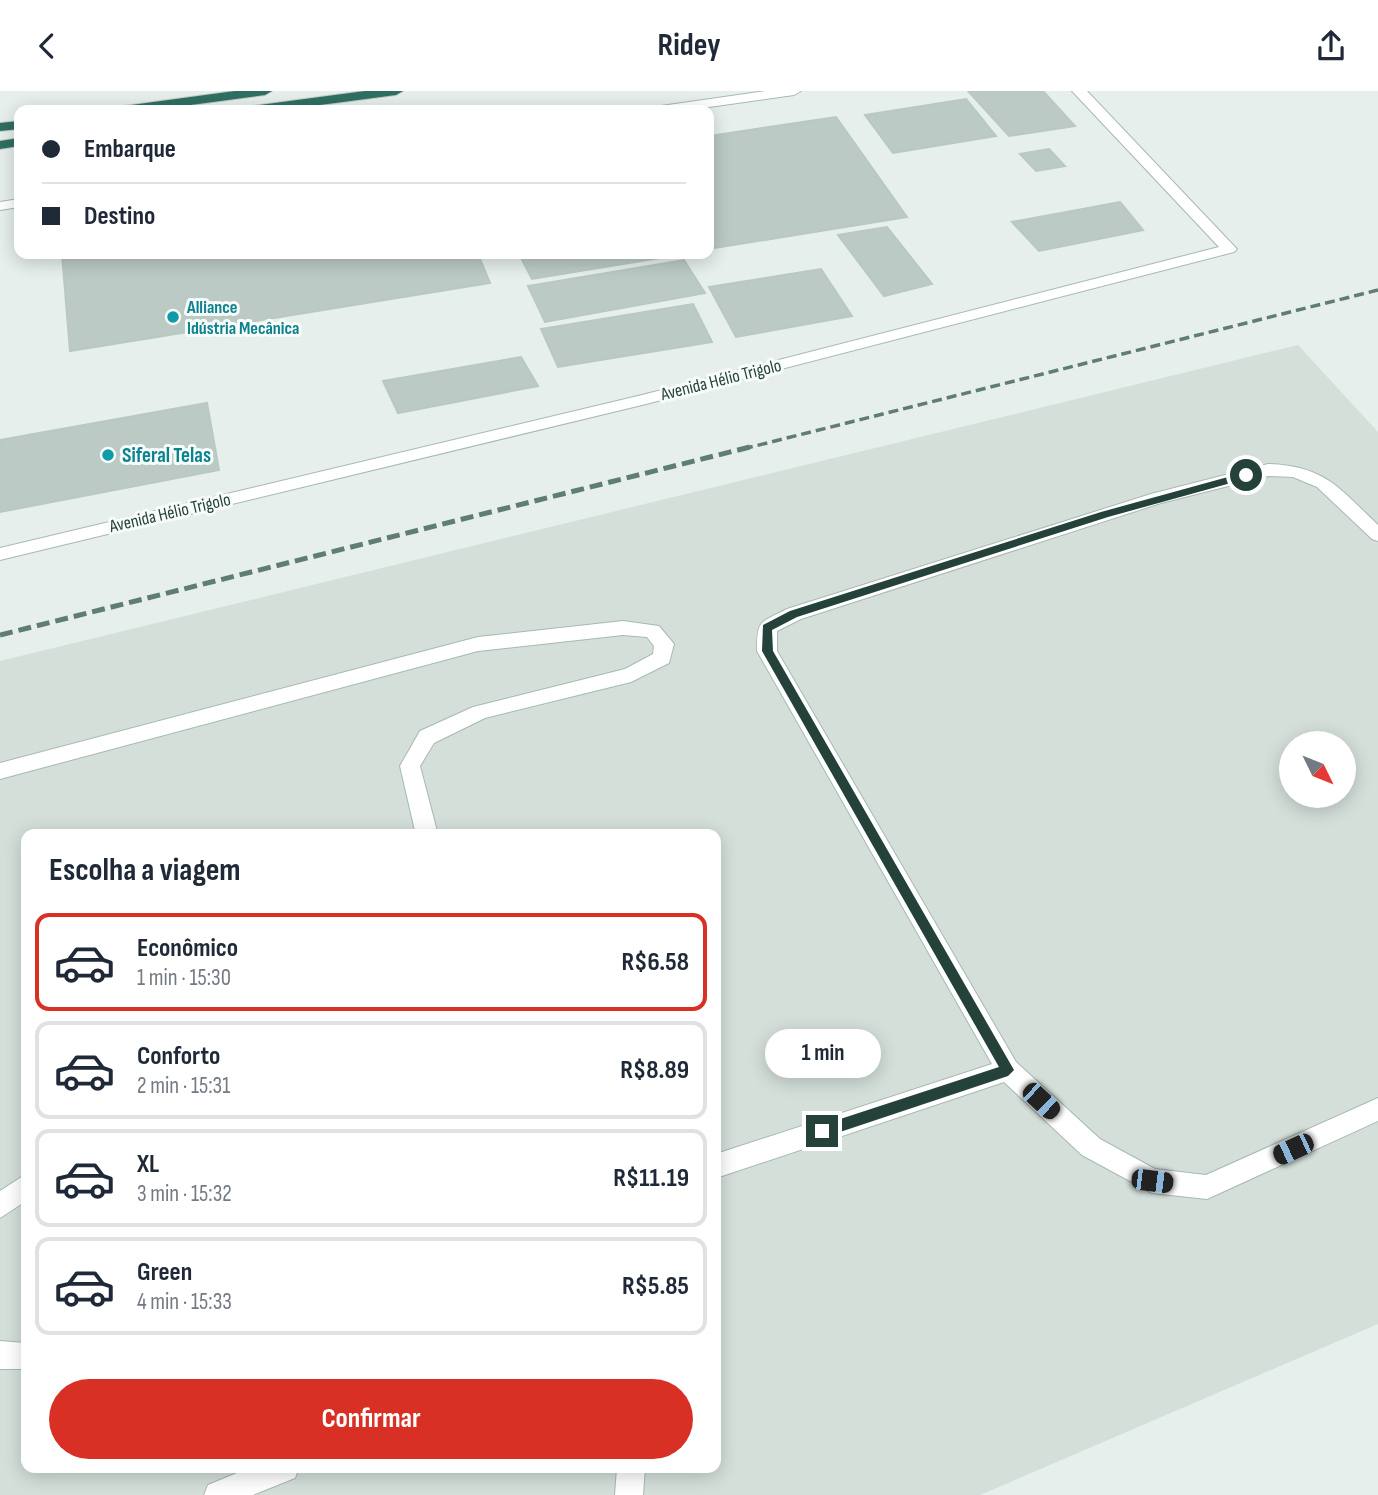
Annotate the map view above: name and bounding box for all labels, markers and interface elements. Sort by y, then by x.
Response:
text: Ridey [658,26,720,65]
icon: back [28,27,66,65]
icon: share [1312,27,1350,65]
text: Embarque [84,134,176,165]
text: Destino [84,201,155,232]
place label: Alliance Idústria Mecânica [186,297,299,339]
marker: Alliance Idústria Mecânica [165,309,181,325]
street label: Avenida Hélio Trigolo [658,355,783,405]
place label: Siferal Telas [122,443,211,468]
marker: Siferal Telas [100,447,116,463]
route start [1230,459,1262,491]
street label: Avenida Hélio Trigolo [106,489,233,537]
north arrow [1279,731,1356,809]
map controls [1279,731,1356,808]
text: Escolha a viagem [49,851,241,890]
icon: car [53,931,116,994]
text: Econômico [137,933,238,964]
text: R$6.58 [621,947,689,978]
text: 1 min · 15:30 [137,964,231,992]
callout: 1 min [764,1030,880,1079]
icon: car [53,1039,116,1102]
text: 1 min [802,1039,844,1067]
text: Conforto [137,1041,220,1072]
text: R$8.89 [620,1055,689,1086]
text: 2 min · 15:31 [137,1072,230,1100]
car [1019,1079,1064,1123]
route end [806,1115,838,1147]
car [1270,1131,1317,1167]
icon: car [53,1147,116,1210]
text: XL [137,1149,159,1180]
text: R$11.19 [613,1163,689,1194]
car [1130,1168,1175,1194]
text: 3 min · 15:32 [137,1180,232,1208]
icon: car [53,1255,116,1318]
text: Green [137,1257,192,1288]
text: R$5.85 [622,1271,689,1302]
text: 4 min · 15:33 [137,1288,232,1316]
button: Confirmar [49,1379,693,1459]

